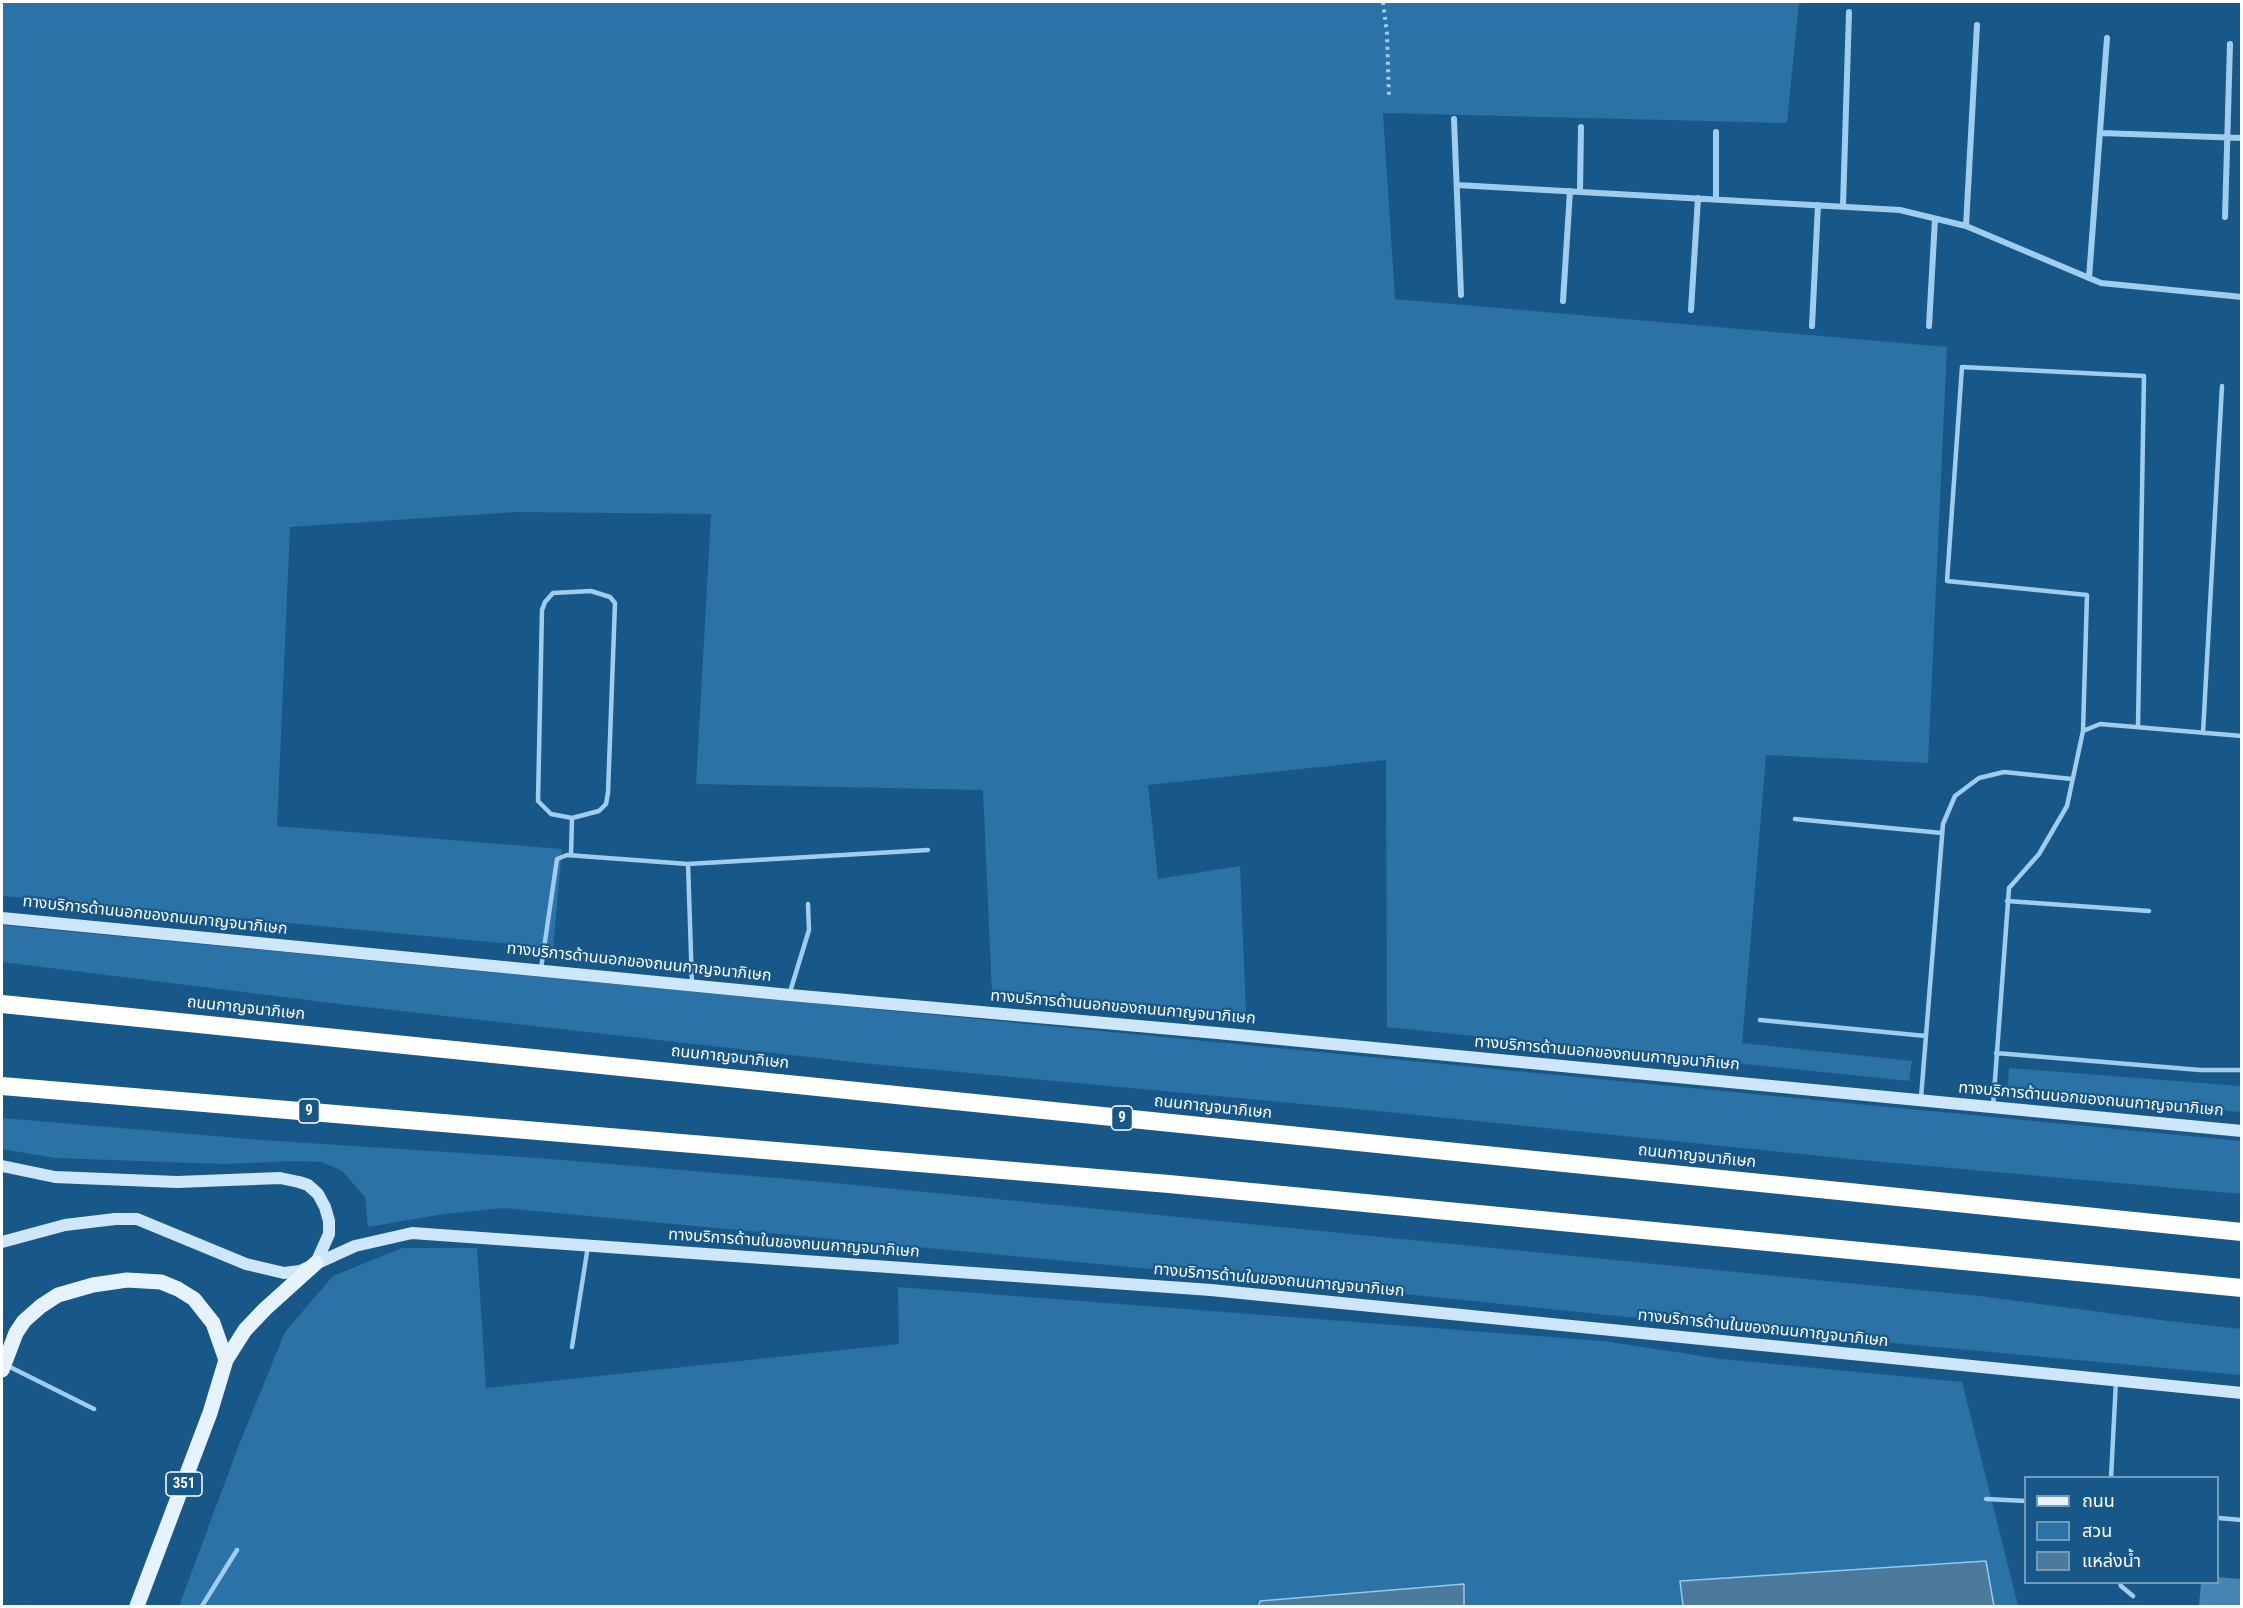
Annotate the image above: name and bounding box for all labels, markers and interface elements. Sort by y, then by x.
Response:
street label: ทางบริการด้านนอกของถนนกาญจนาภิเษก [22,893,288,939]
street label: ทางบริการด้านนอกของถนนกาญจนาภิเษก [506,940,772,986]
street label: ทางบริการด้านนอกของถนนกาญจนาภิเษก [990,987,1256,1029]
street label: ถนนกาญจนาภิเษก [186,993,306,1025]
street label: ทางบริการด้านนอกของถนนกาญจนาภิเษก [1474,1033,1740,1075]
street label: ถนนกาญจนาภิเษก [670,1042,790,1074]
street label: ทางบริการด้านนอกของถนนกาญจนาภิเษก [1958,1079,2224,1121]
street label: ถนนกาญจนาภิเษก [1153,1092,1273,1124]
road number: 9 [298,1099,320,1123]
road number: 9 [1112,1106,1132,1130]
street label: ถนนกาญจนาภิเษก [1637,1141,1757,1173]
street label: ทางบริการด้านในของถนนกาญจนาภิเษก [668,1226,920,1262]
street label: ทางบริการด้านในของถนนกาญจนาภิเษก [1153,1260,1405,1302]
street label: ทางบริการด้านในของถนนกาญจนาภิเษก [1637,1306,1889,1352]
road number: 351 [166,1472,202,1496]
legend [2024,1476,2219,1584]
text: ถนน [2082,1490,2115,1511]
text: สวน [2082,1520,2112,1541]
text: แหล่งน้ำ [2082,1550,2141,1571]

